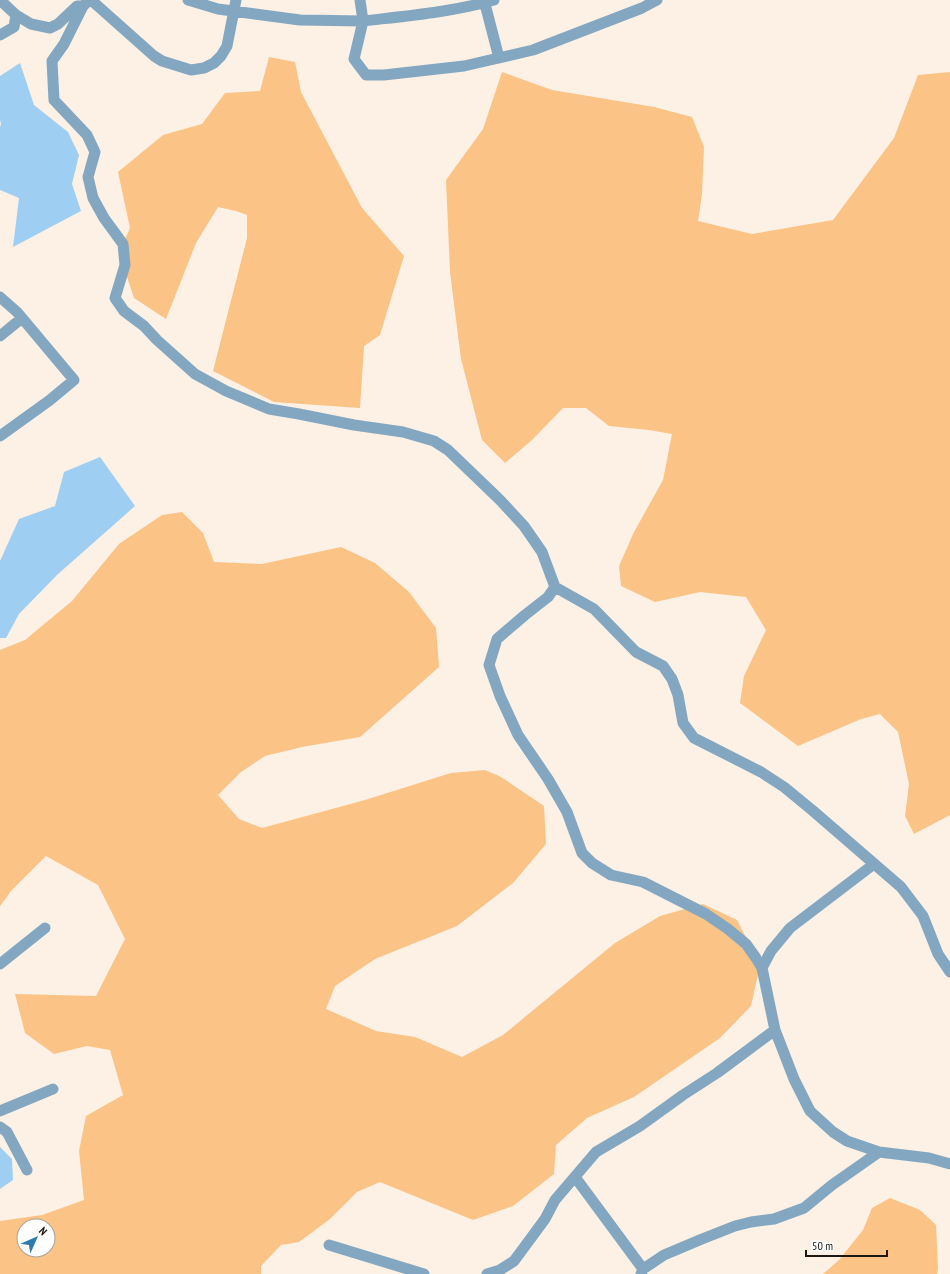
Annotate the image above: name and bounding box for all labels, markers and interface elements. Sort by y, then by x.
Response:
north arrow [16,1218,56,1258]
text: N [36,1224,50,1238]
scale bar [806,1232,887,1258]
text: 50 m [812,1238,833,1253]

